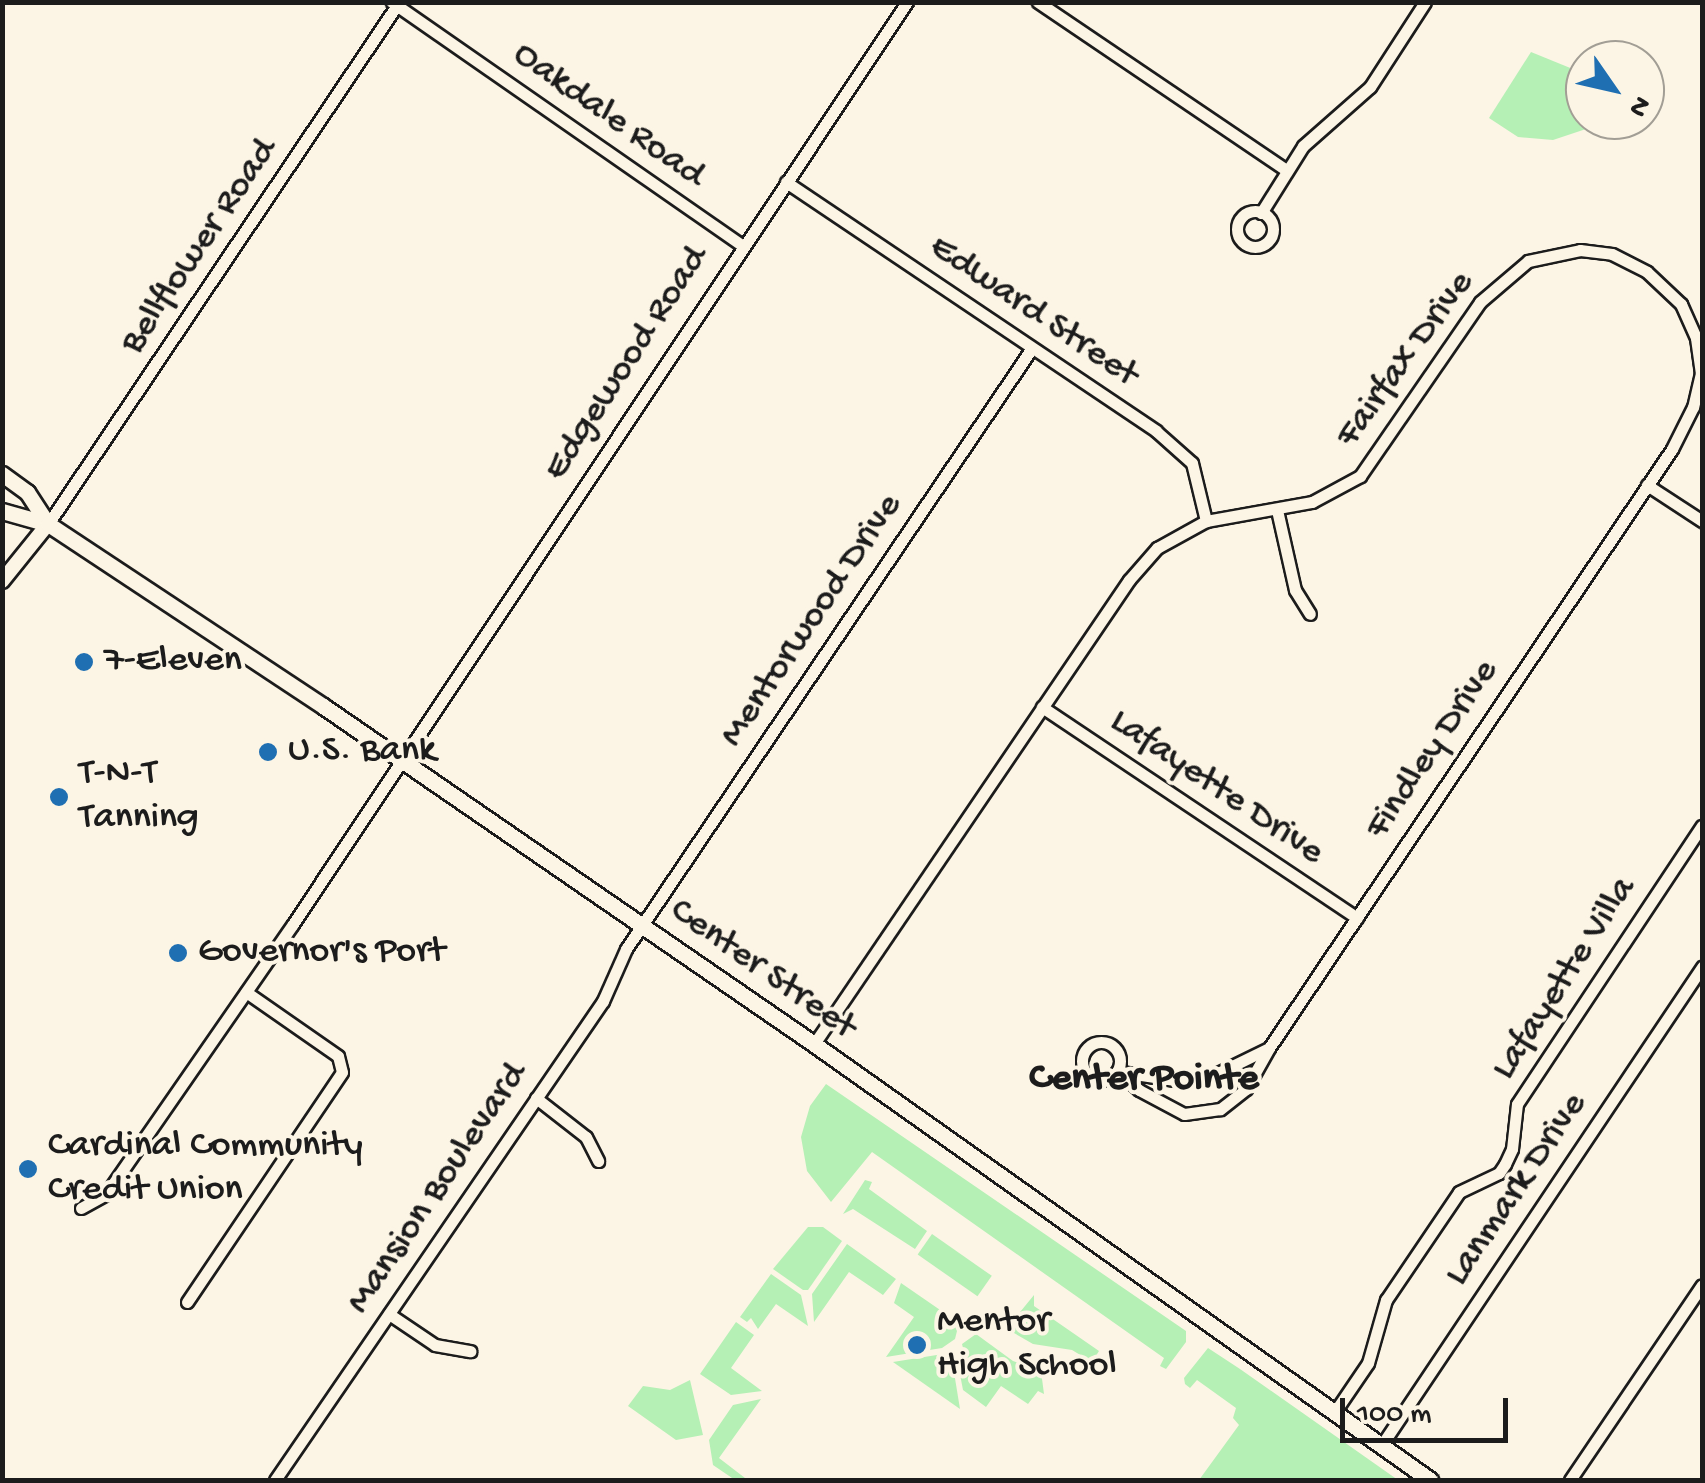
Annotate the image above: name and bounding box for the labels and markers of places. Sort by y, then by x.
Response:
place label: 7-Eleven [104,639,242,685]
marker: 7-Eleven [73,651,95,673]
place label: U.S. Bank [288,729,436,775]
marker: U.S. Bank [257,741,279,763]
place label: T-N-T Tanning [79,752,199,842]
marker: T-N-T Tanning [48,786,70,808]
place label: Governor's Port [198,930,445,976]
marker: Governor's Port [167,942,189,964]
place label: Cardinal Community Credit Union [48,1124,363,1214]
marker: Cardinal Community Credit Union [17,1158,39,1180]
place label: Mentor High School [937,1300,1117,1390]
marker: Mentor High School [906,1334,928,1356]

